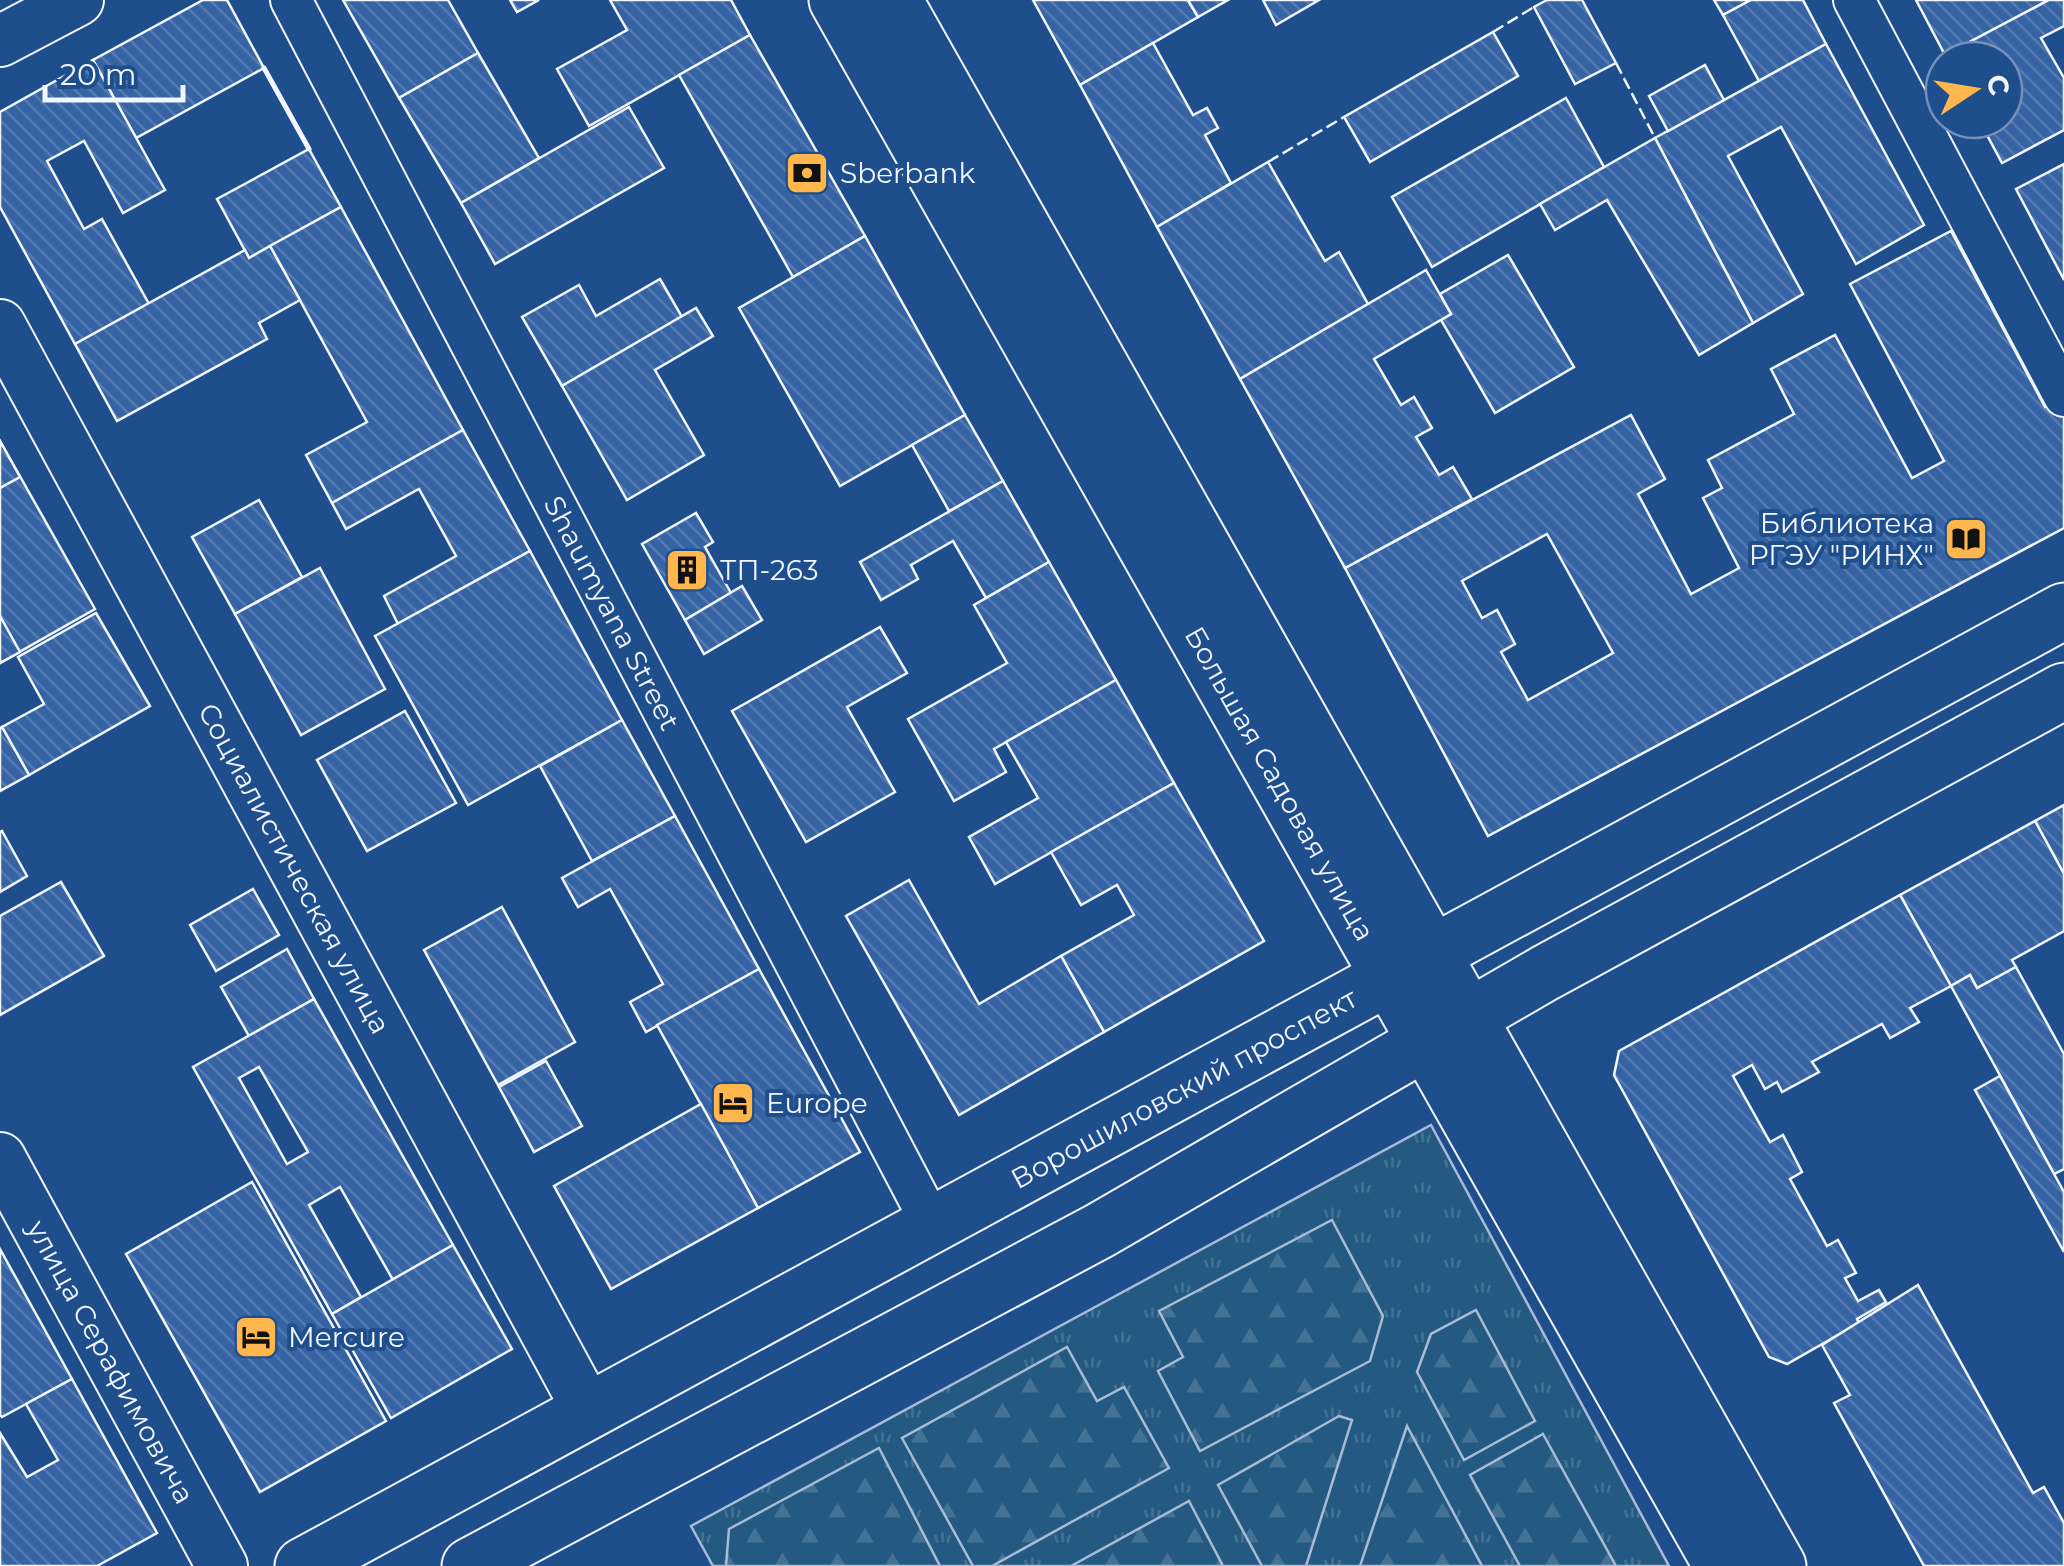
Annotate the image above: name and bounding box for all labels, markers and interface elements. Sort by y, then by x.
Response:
scale bar [45,40,182,102]
north arrow [1924,40,2024,140]
text: 20 m [60,56,137,93]
text: С [1980,71,2017,98]
bank icon: Sberbank [784,150,830,196]
place label: Sberbank [840,156,975,190]
street label: Shaumyana Street [537,490,687,736]
place label: Библиотека РГЭУ "РИНХ" [1749,506,1934,572]
library icon: Библиотека РГЭУ "РИНХ" [1943,516,1989,562]
building icon: ТП-263 [664,547,710,593]
place label: ТП-263 [720,553,819,587]
street label: Большая Садовая улица [1178,620,1382,947]
street label: Социалистическая улица [191,697,398,1040]
street label: Ворошиловский проспект [1005,980,1363,1196]
hotel icon: Europe [710,1080,756,1126]
place label: Europe [766,1086,868,1120]
street label: улица Серафимовича [20,1213,202,1509]
hotel icon: Mercure [233,1314,279,1360]
place label: Mercure [288,1320,405,1354]

